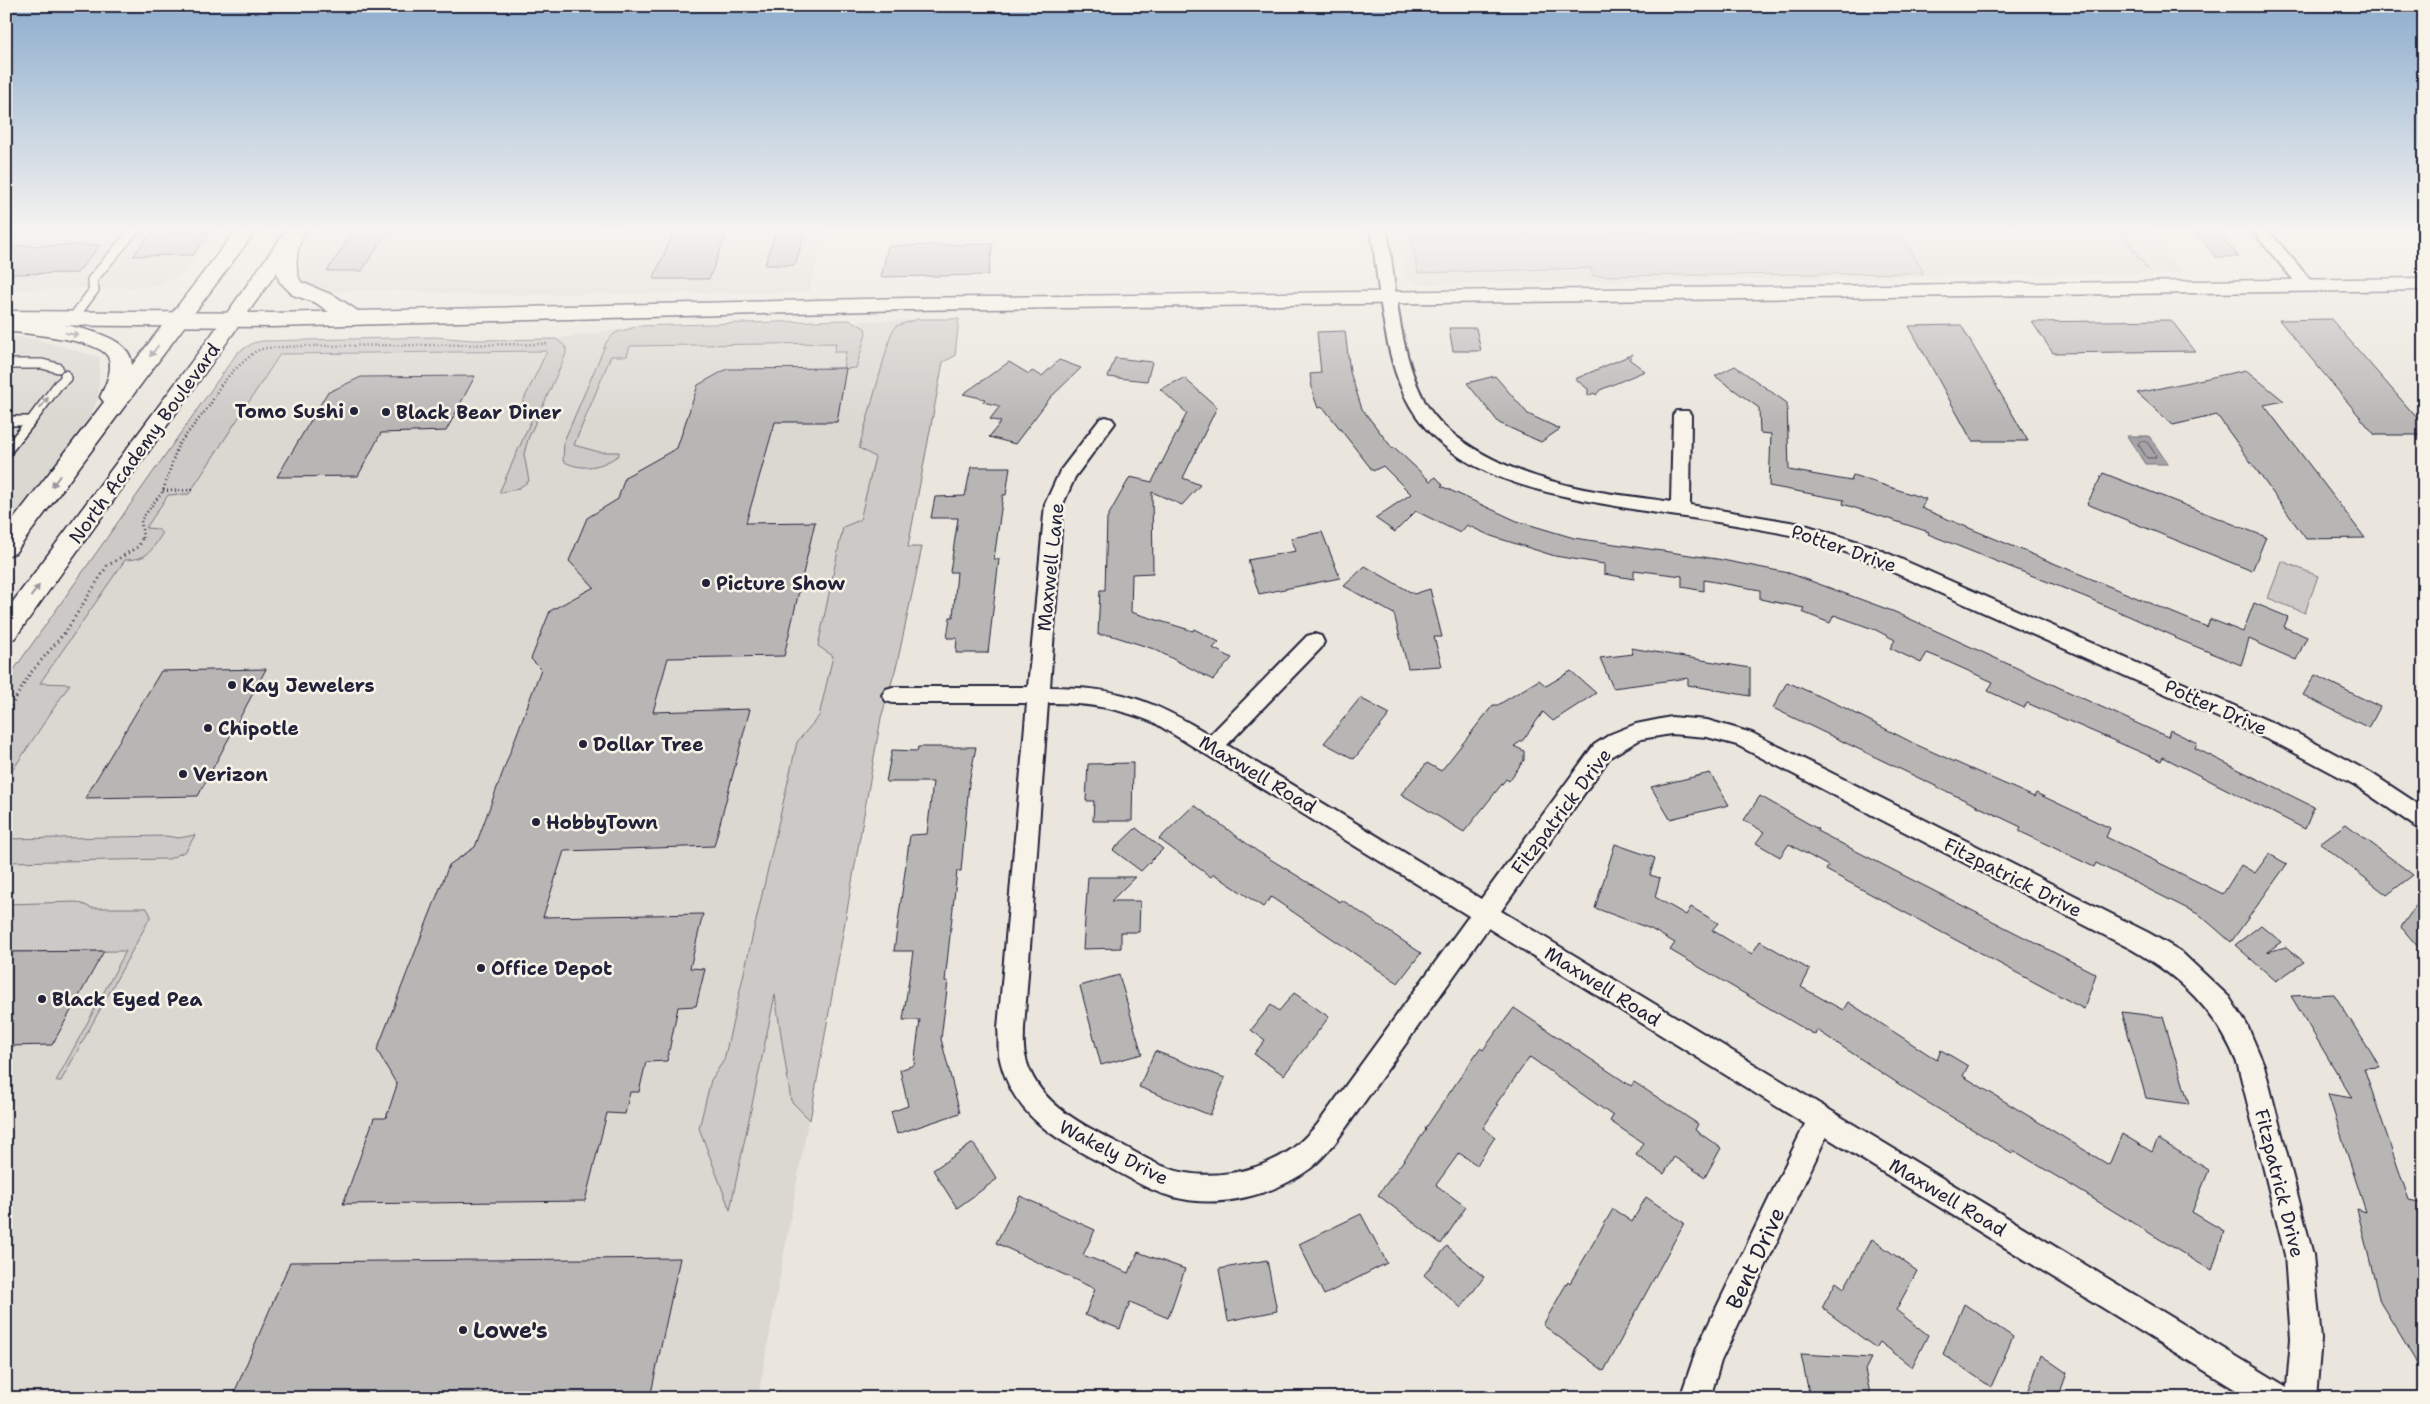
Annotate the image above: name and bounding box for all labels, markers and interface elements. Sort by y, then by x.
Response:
one-way arrow [64,331,80,339]
street label: North Academy Boulevard [63,338,226,549]
one-way arrow [148,344,159,357]
one-way arrow [39,397,50,410]
place label: Tomo Sushi [235,399,344,424]
place label: Black Bear Diner [396,400,562,425]
marker: Tomo Sushi [348,405,360,417]
marker: Black Bear Diner [380,406,392,418]
one-way arrow [51,474,61,488]
street label: Maxwell Lane [1031,501,1070,633]
street label: Potter Drive [1788,519,1900,578]
place label: Picture Show [716,571,846,596]
marker: Picture Show [700,577,712,589]
one-way arrow [30,584,40,598]
place label: Kay Jewelers [242,673,375,698]
street label: Potter Drive [2161,674,2271,741]
marker: Kay Jewelers [226,679,238,691]
place label: Chipotle [218,716,299,741]
marker: Chipotle [202,722,214,734]
street label: Maxwell Road [1194,730,1321,819]
place label: Dollar Tree [593,732,704,757]
marker: Dollar Tree [577,738,589,750]
street label: Fitzpatrick Drive [1506,743,1617,879]
place label: Verizon [193,762,268,787]
marker: Verizon [177,768,189,780]
place label: HobbyTown [546,810,658,835]
marker: HobbyTown [530,816,542,828]
street label: Fitzpatrick Drive [1939,832,2086,923]
street label: Maxwell Road [1540,941,1666,1032]
place label: Office Depot [491,956,612,981]
marker: Office Depot [475,962,487,974]
place label: Black Eyed Pea [52,987,202,1012]
marker: Black Eyed Pea [36,993,48,1005]
street label: Fitzpatrick Drive [2249,1106,2310,1260]
street label: Wakely Drive [1055,1114,1173,1191]
street label: Maxwell Road [1884,1153,2011,1242]
street label: Bent Drive [1719,1202,1792,1314]
place label: Lowe's [473,1316,548,1345]
marker: Lowe's [457,1324,469,1336]

